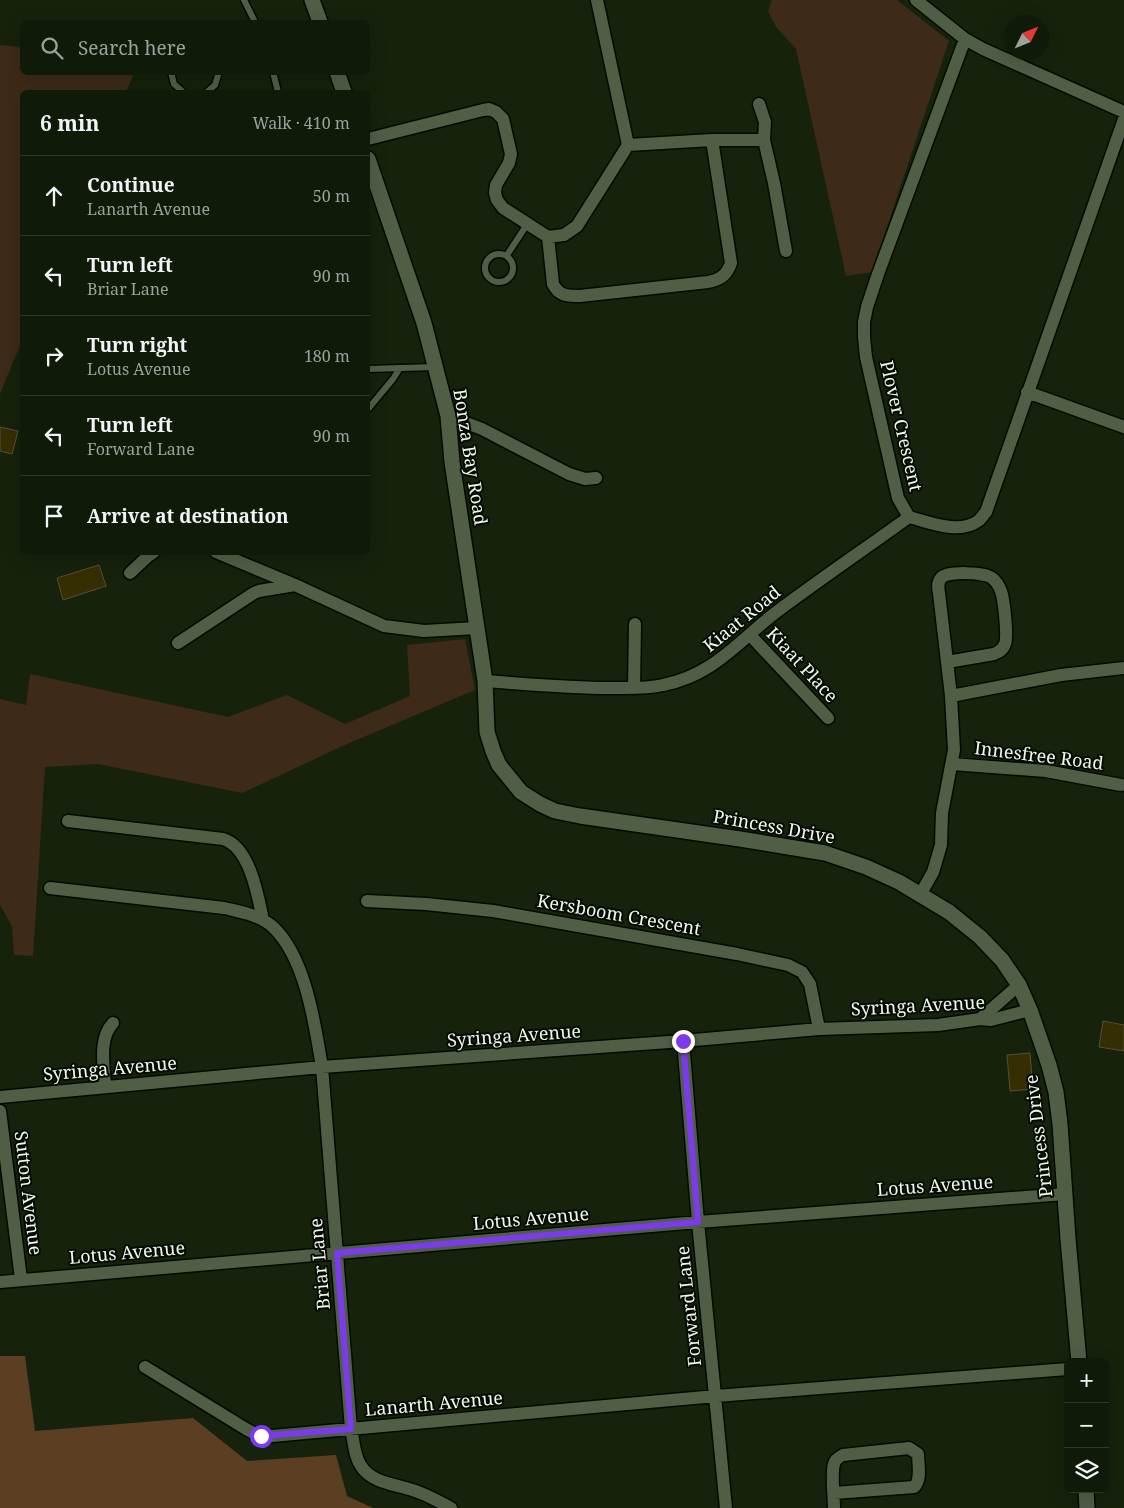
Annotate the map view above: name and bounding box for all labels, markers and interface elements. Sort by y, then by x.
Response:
north arrow [1004,15,1049,60]
search box [20,20,370,75]
icon: search [38,34,66,62]
text: Search here [78,35,186,61]
text: 6 min [40,109,99,137]
text: Walk · 410 m [253,112,350,134]
text: Continue [87,172,175,198]
icon: ahead [40,182,68,210]
text: 50 m [313,185,350,207]
text: Lanarth Avenue [87,198,210,220]
text: Turn left [87,252,173,278]
icon: left [40,262,68,290]
text: 90 m [313,265,350,287]
text: Briar Lane [87,278,169,300]
text: Turn right [87,332,187,358]
icon: right [40,342,68,370]
text: 180 m [304,345,350,367]
text: Lotus Avenue [87,358,191,380]
street label: Plover Crescent [875,358,929,494]
street label: Bonza Bay Road [448,387,494,527]
text: Turn left [87,412,173,438]
icon: left [40,422,68,450]
text: 90 m [313,425,350,447]
text: Forward Lane [87,438,195,460]
icon: arrive [40,502,68,530]
text: Arrive at destination [87,503,289,529]
street label: Kiaat Road [698,580,785,657]
street label: Kiaat Place [762,621,844,707]
street label: Innesfree Road [973,735,1105,775]
street label: Princess Drive [711,803,837,849]
street label: Kersboom Crescent [535,888,703,940]
street label: Syringa Avenue [850,990,986,1020]
street label: Syringa Avenue [446,1018,582,1052]
route end [672,1030,695,1053]
street label: Syringa Avenue [42,1050,178,1086]
street label: Princess Drive [1019,1073,1057,1199]
street label: Sutton Avenue [9,1129,49,1256]
street label: Lotus Avenue [876,1169,994,1201]
street label: Lotus Avenue [472,1201,590,1235]
street label: Briar Lane [303,1217,335,1311]
street label: Lotus Avenue [68,1235,186,1269]
street label: Forward Lane [670,1245,706,1368]
map controls [1064,1358,1109,1493]
button: + [1064,1358,1109,1403]
street label: Lanarth Avenue [364,1385,504,1421]
button: − [1064,1403,1109,1448]
route start [250,1425,273,1448]
button: layers [1064,1448,1109,1493]

